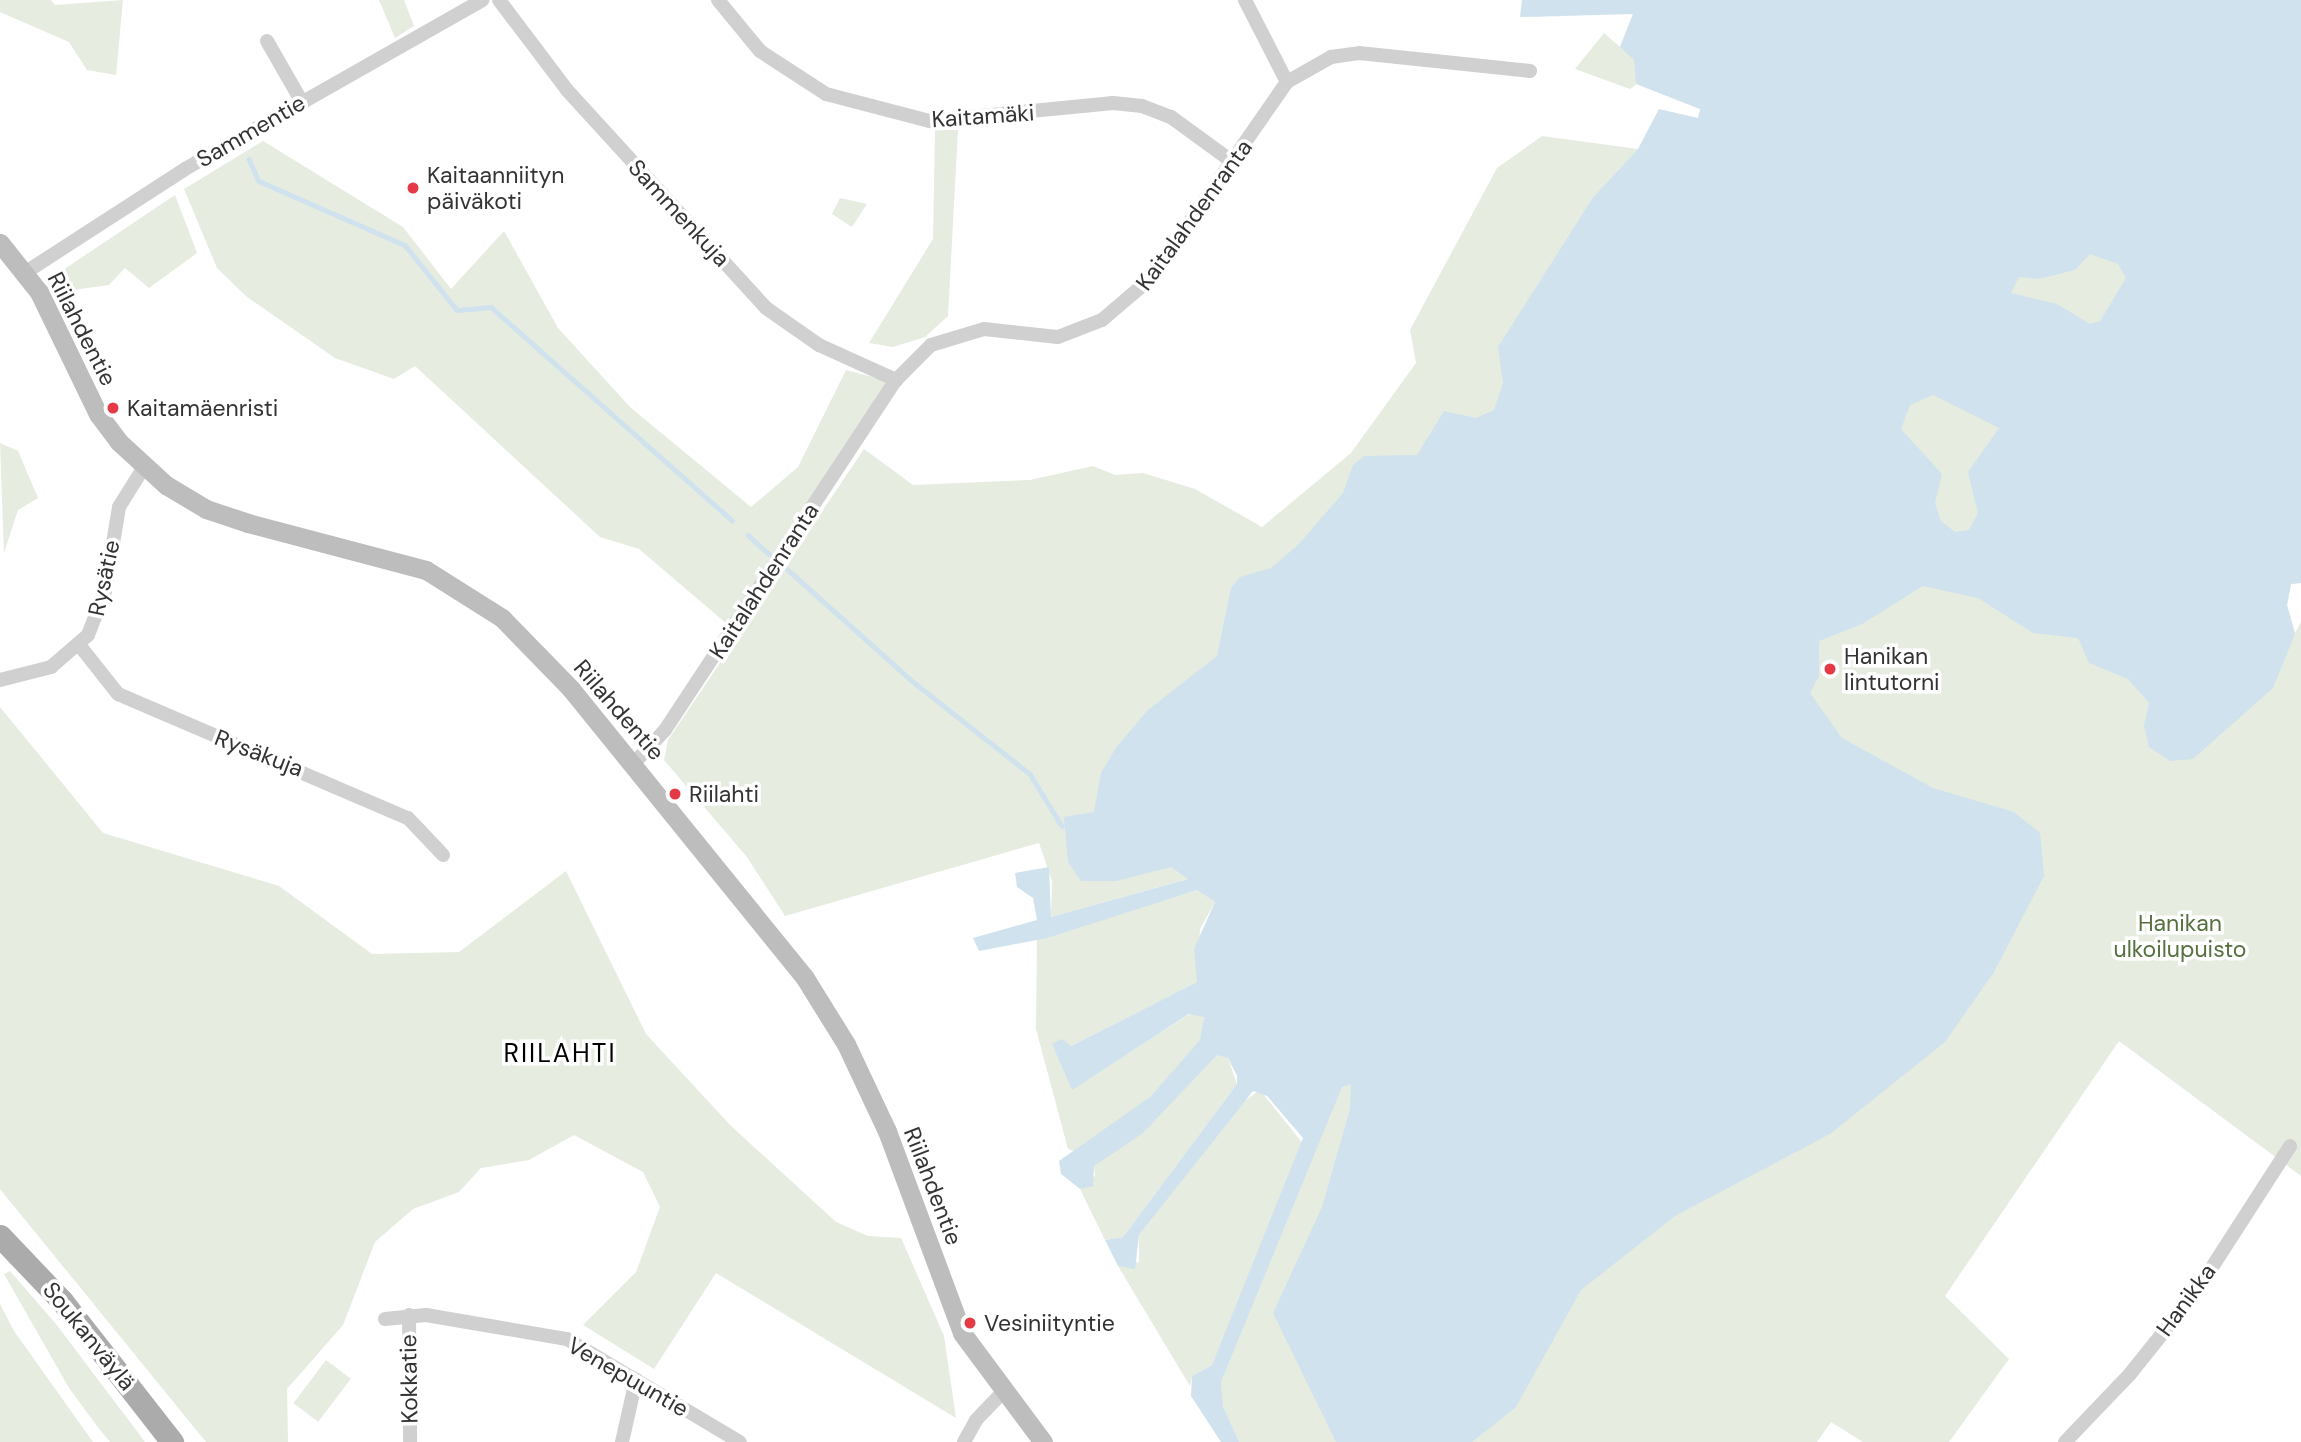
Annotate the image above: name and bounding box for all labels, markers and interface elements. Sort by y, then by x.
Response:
street label: Sammentie [192,89,310,173]
street label: Kaitamäki [931,99,1035,133]
street label: Kaitalahdenranta [1130,134,1258,296]
street label: Sammenkuja [623,154,735,272]
place label: Kaitaanniityn päiväkoti [427,161,564,215]
marker: Kaitaanniityn päiväkoti [405,180,421,196]
street label: Riilahdentie [42,268,122,390]
place label: Kaitamäenristi [127,394,278,422]
marker: Kaitamäenristi [105,400,121,416]
street label: Kaitalahdenranta [703,498,825,664]
street label: Rysätie [82,537,126,619]
place label: Hanikan lintutorni [1844,642,1940,696]
street label: Riilahdentie [568,654,670,766]
marker: Hanikan lintutorni [1822,661,1838,677]
street label: Rysäkuja [211,724,307,782]
place label: Riilahti [689,780,759,808]
marker: Riilahti [667,786,683,802]
park label: Hanikan ulkoilupuisto [2113,909,2247,963]
district label: RIILAHTI [505,1038,615,1070]
street label: Riilahdentie [898,1123,968,1249]
street label: Hanikka [2151,1259,2221,1341]
street label: Soukanväylä [37,1276,141,1396]
place label: Vesiniityntie [984,1309,1115,1337]
marker: Vesiniityntie [962,1315,978,1331]
street label: Venepuuntie [563,1331,693,1423]
street label: Kokkatie [394,1334,424,1424]

